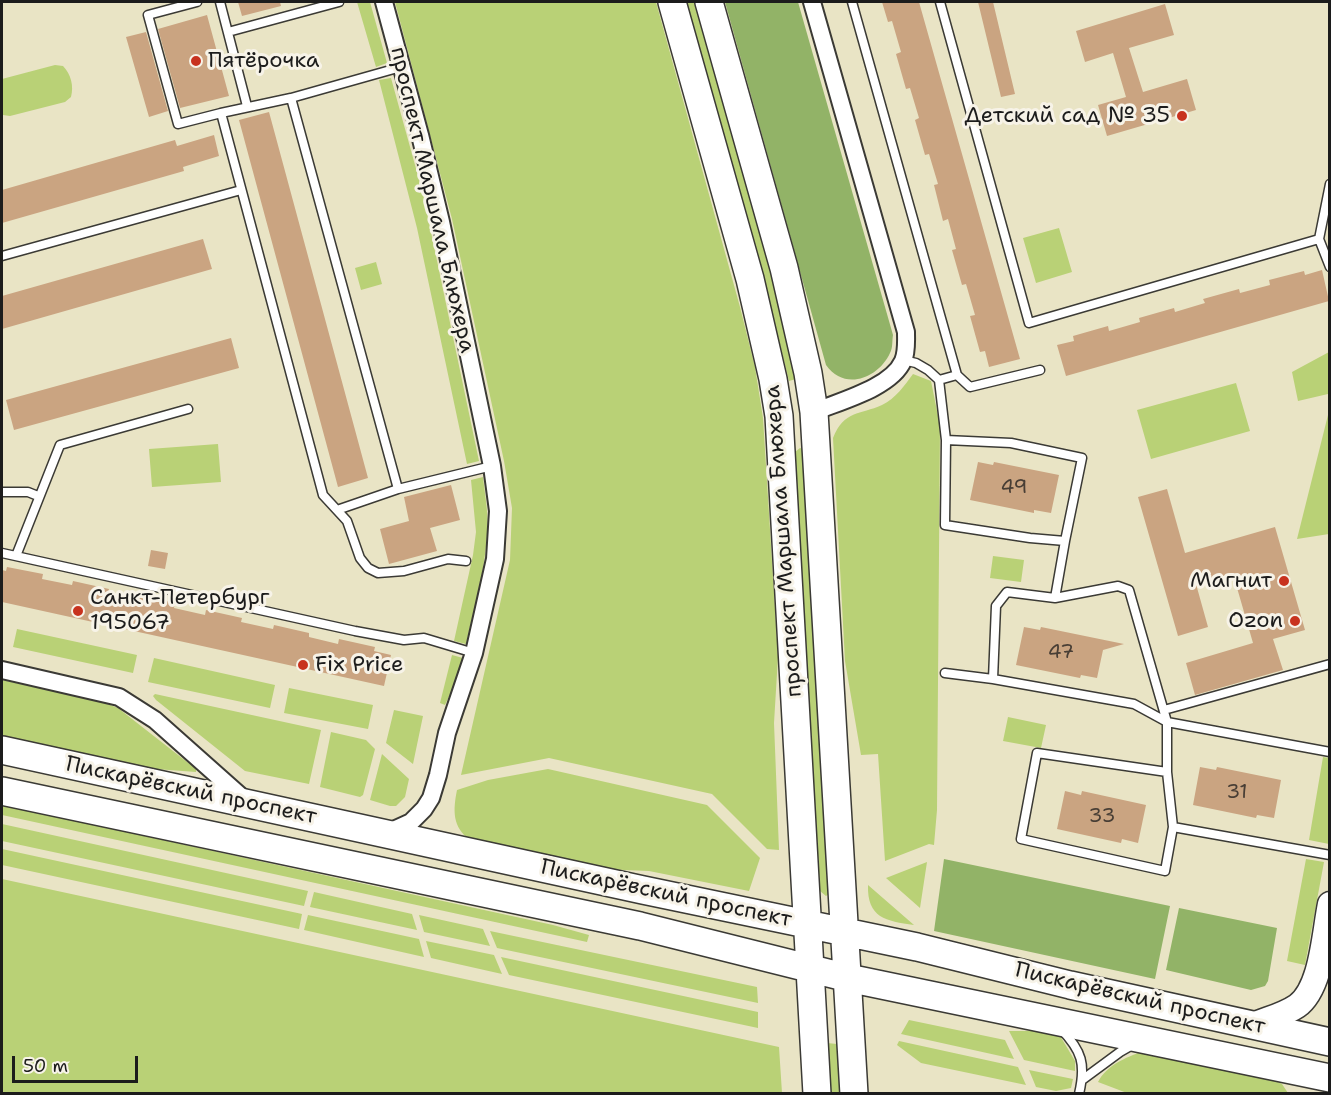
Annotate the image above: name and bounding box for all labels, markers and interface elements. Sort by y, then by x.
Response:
street label: проспект Маршала Блюхера [384,45,480,355]
place label: Пятёрочка [208,48,319,74]
marker: Пятёрочка [189,54,203,68]
place label: Детский сад № 35 [965,103,1170,129]
marker: Детский сад № 35 [1175,109,1189,123]
street label: проспект Маршала Блюхера [760,384,808,698]
house number: 49 [1000,476,1028,500]
place label: Магнит [1190,568,1272,594]
marker: Магнит [1277,574,1291,588]
place label: Санкт-Петербург 195067 [90,585,270,636]
marker: Санкт-Петербург 195067 [71,604,85,618]
place label: Ozon [1228,608,1283,634]
marker: Ozon [1288,614,1302,628]
house number: 47 [1048,641,1074,665]
place label: Fix Price [315,652,403,678]
marker: Fix Price [296,658,310,672]
street label: Пискарёвский проспект [63,751,319,831]
house number: 31 [1226,781,1248,805]
house number: 33 [1089,805,1115,829]
street label: Пискарёвский проспект [538,854,794,934]
street label: Пискарёвский проспект [1012,957,1268,1041]
scale bar [15,1044,141,1082]
text: 50 m [23,1054,68,1078]

